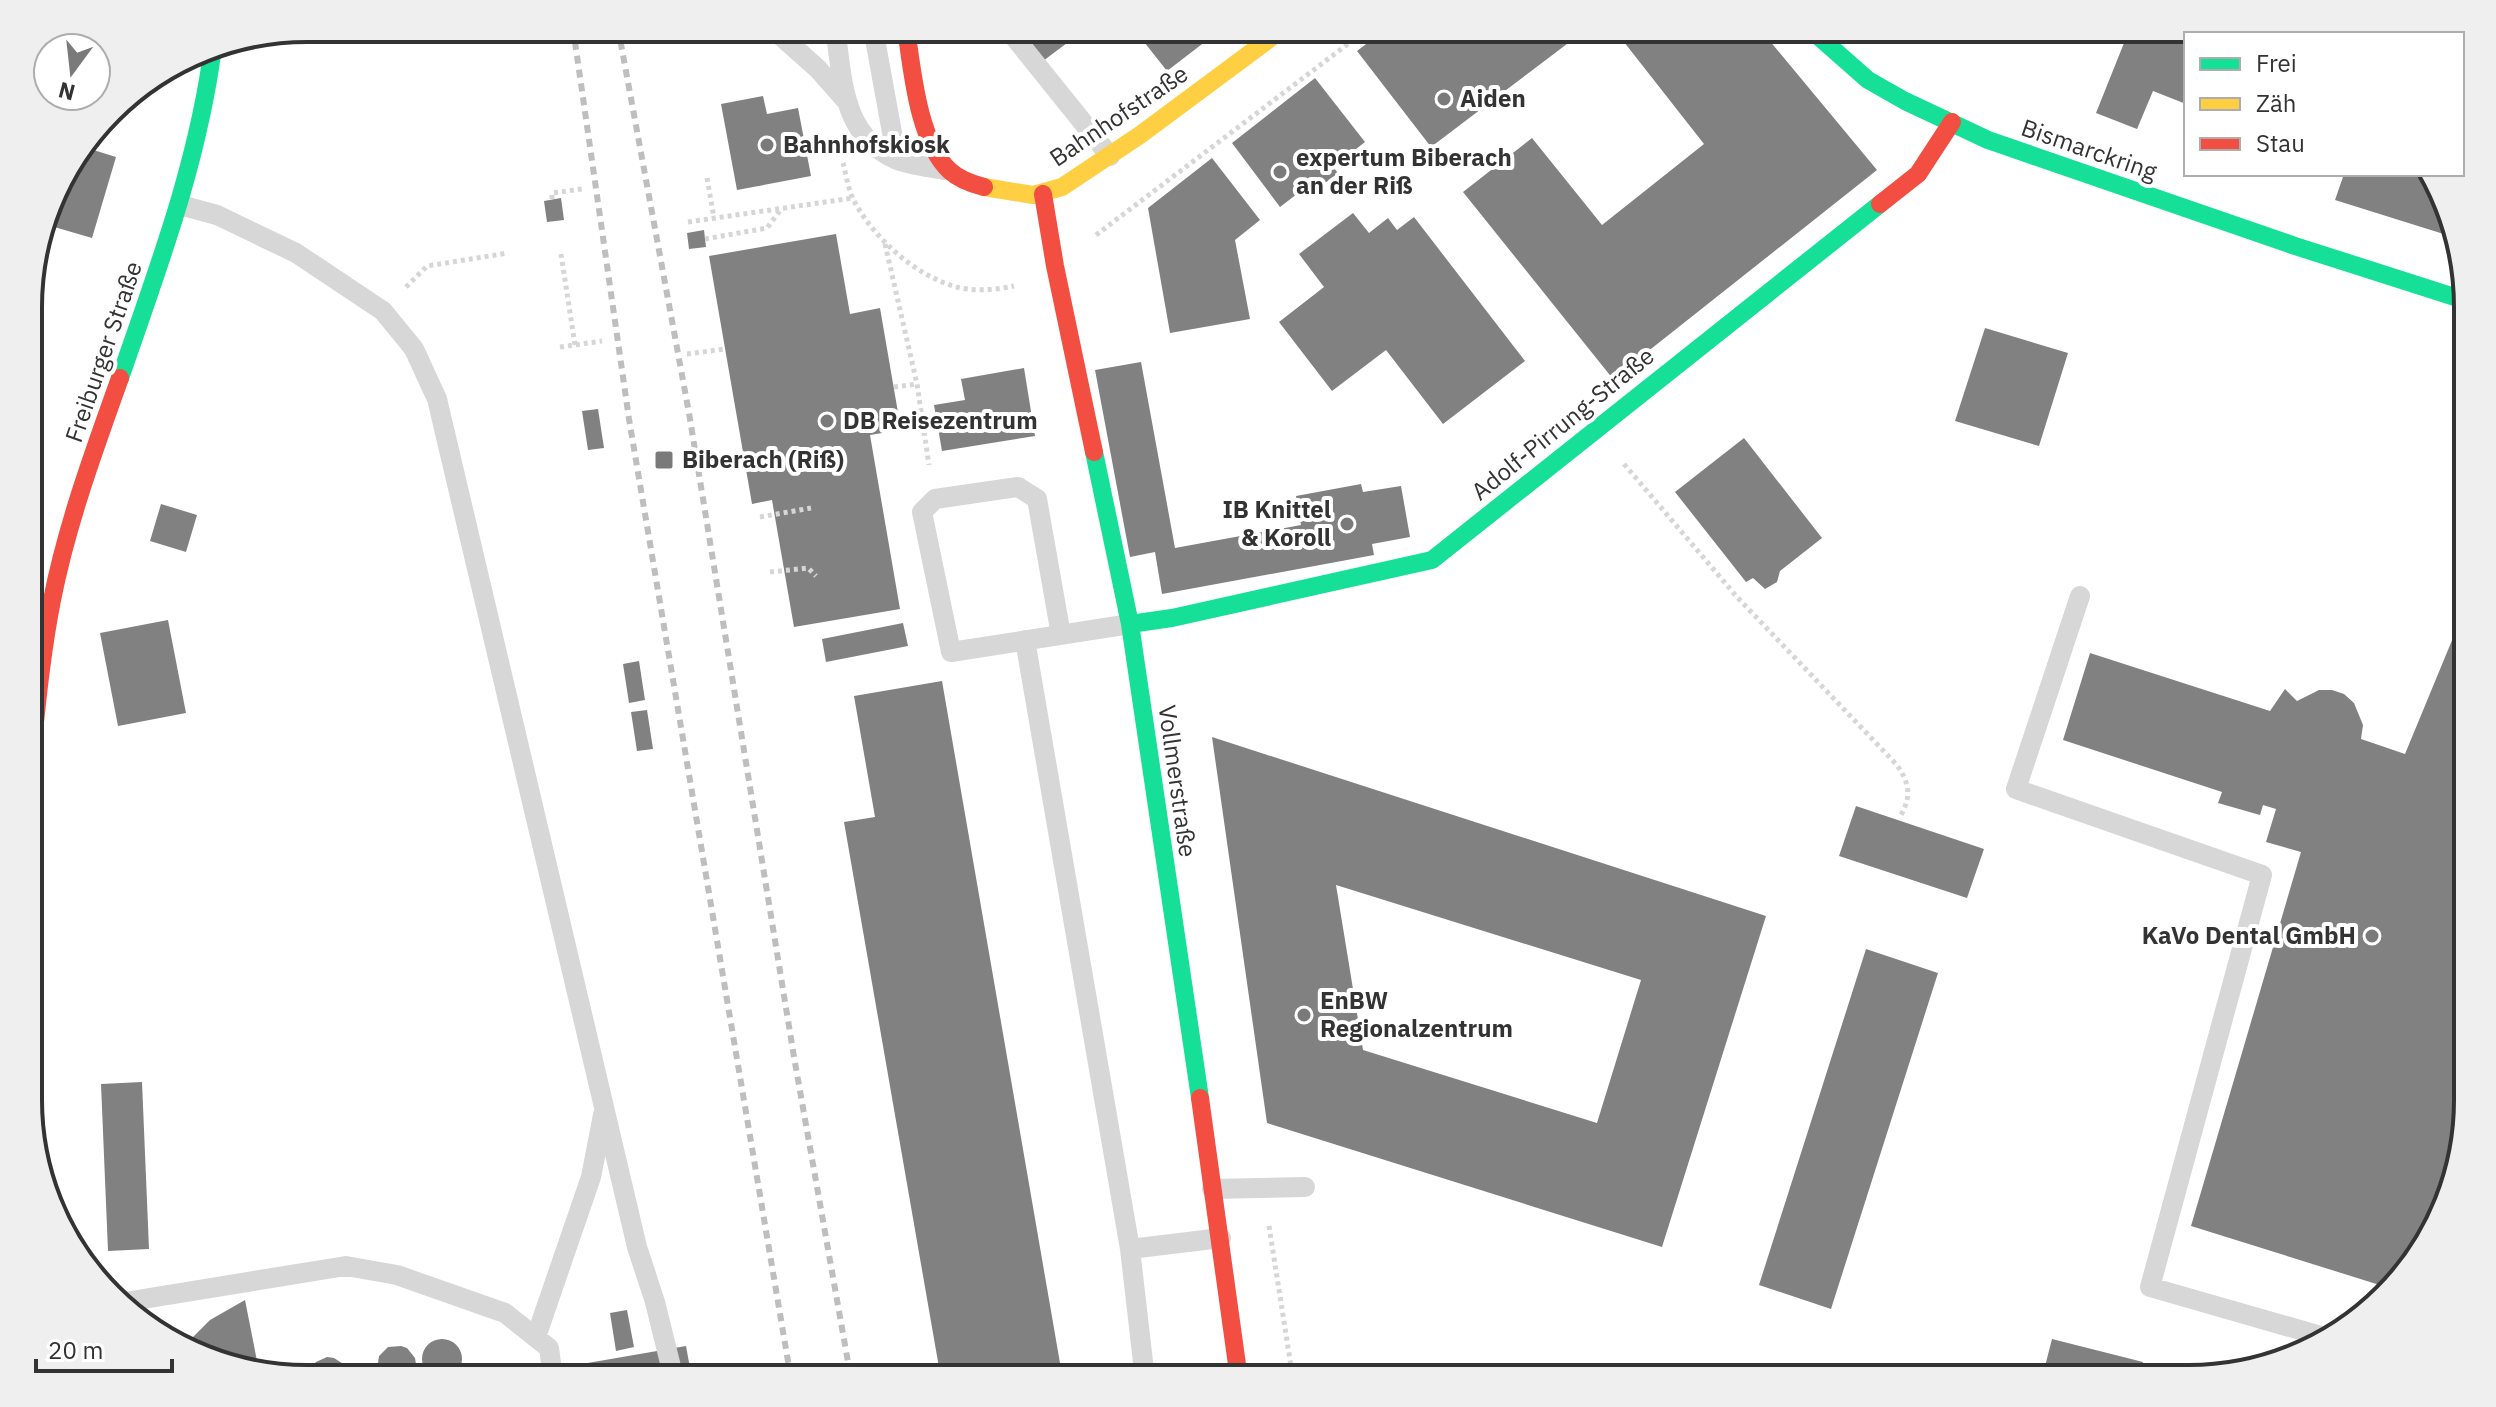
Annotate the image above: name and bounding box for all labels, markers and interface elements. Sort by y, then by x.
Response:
north arrow [32,32,112,112]
legend [2184,32,2464,176]
text: Frei [2256,47,2297,79]
street label: Bahnhofstraße [1043,57,1194,173]
text: N [55,76,78,108]
place label: Aiden [1460,82,1526,114]
text: Zäh [2256,87,2296,119]
marker: Aiden [1435,90,1453,108]
street label: Bismarckring [2017,111,2162,187]
text: Stau [2256,127,2305,159]
place label: Bahnhofskiosk [783,128,950,160]
marker: Bahnhofskiosk [758,136,776,154]
place label: expertum Biberach an der Riß [1296,141,1512,201]
marker: expertum Biberach an der Riß [1271,163,1289,181]
street label: Freiburger Straße [57,257,149,446]
street label: Adolf-Pirrung-Straße [1464,340,1660,507]
place label: DB Reisezentrum [843,404,1038,436]
marker: DB Reisezentrum [818,412,836,430]
place label: Biberach (Riß) [682,443,844,475]
marker: Biberach (Riß) [653,449,675,471]
place label: IB Knittel & Koroll [1222,493,1331,553]
marker: IB Knittel & Koroll [1338,515,1356,533]
street label: Vollmerstraße [1151,703,1204,859]
place label: KaVo Dental GmbH [2142,919,2356,951]
marker: KaVo Dental GmbH [2363,927,2381,945]
place label: EnBW Regionalzentrum [1320,984,1513,1044]
marker: EnBW Regionalzentrum [1295,1006,1313,1024]
scale bar [36,1323,172,1373]
text: 20 m [48,1334,103,1366]

